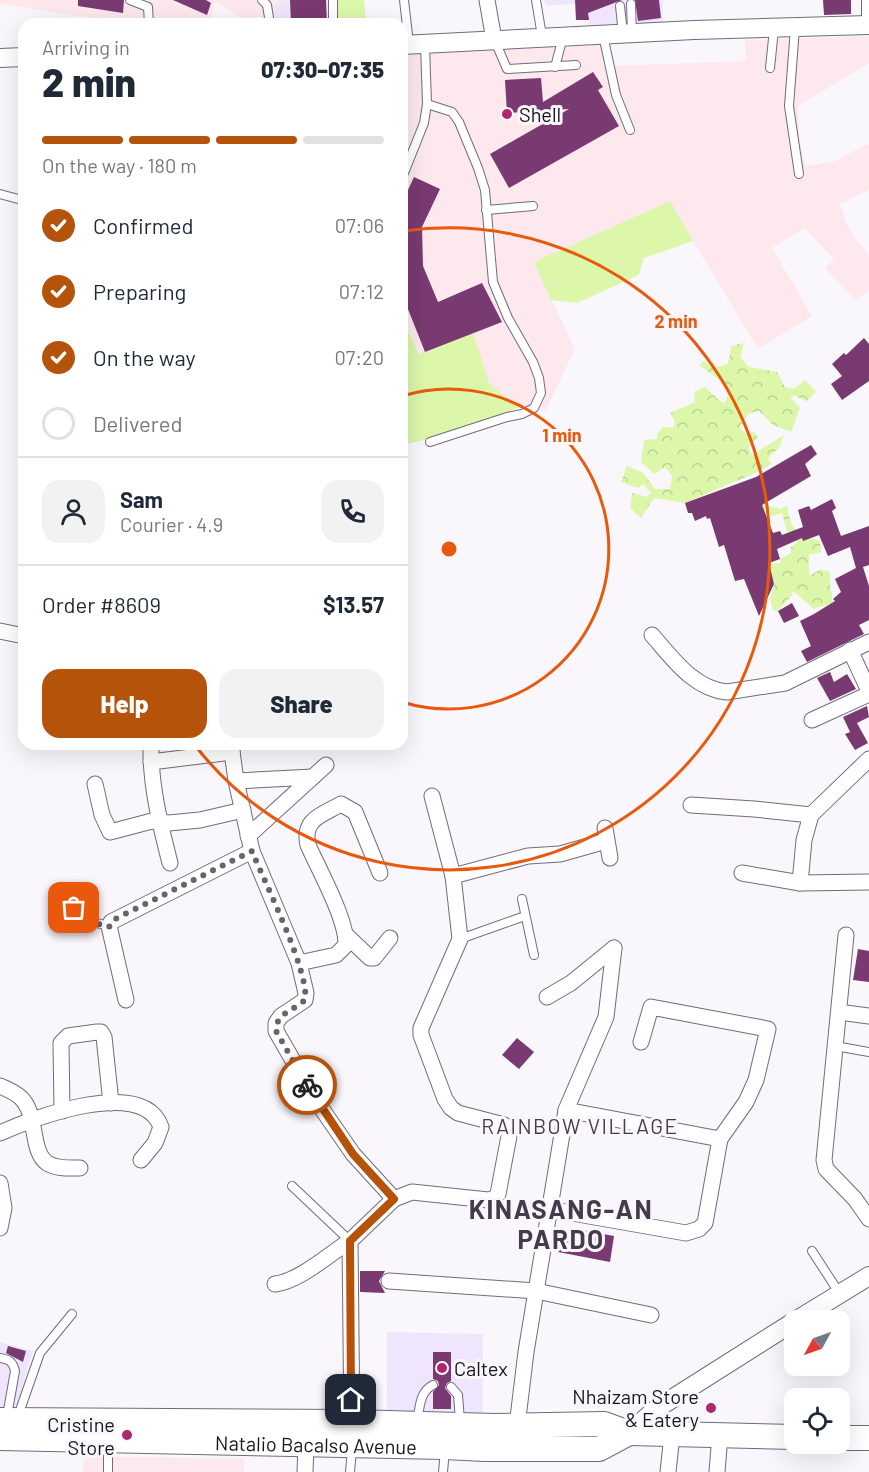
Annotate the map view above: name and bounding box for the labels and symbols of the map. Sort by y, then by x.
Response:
place label: Shell [519,102,561,126]
marker: Shell [500,107,514,121]
text: 2 min [654,310,698,332]
text: 1 min [542,424,582,446]
centre of rings [439,539,459,559]
pin [48,882,99,933]
courier [277,1055,337,1115]
district label: RAINBOW VILLAGE [481,1113,679,1138]
district label: KINASANG-AN PARDO [469,1193,653,1254]
north arrow [784,1310,850,1376]
place label: Caltex [454,1356,508,1380]
marker: Caltex [435,1361,449,1375]
pin [325,1374,376,1425]
place label: Nhaizam Store & Eatery [572,1384,699,1431]
marker: Nhaizam Store & Eatery [704,1401,718,1415]
place label: Cristine Store [47,1412,115,1459]
marker: Cristine Store [120,1428,134,1442]
street label: Natalio Bacalso Avenue [215,1430,417,1458]

